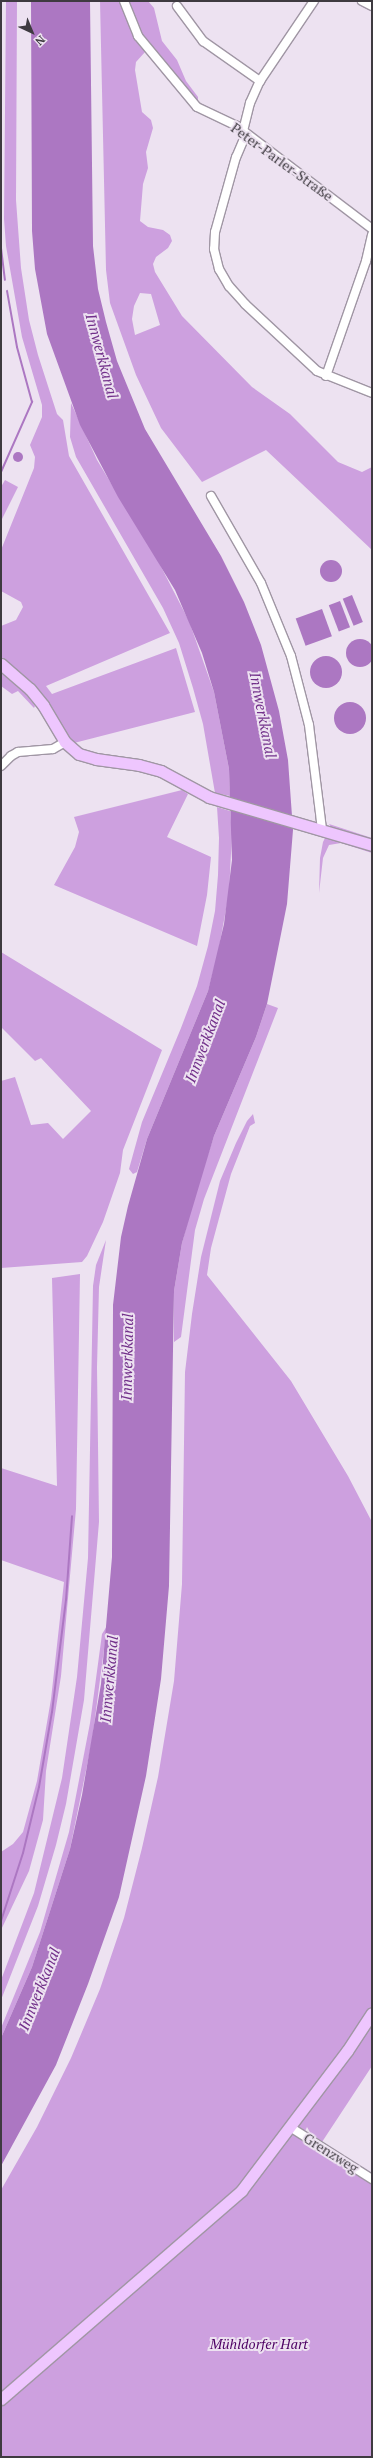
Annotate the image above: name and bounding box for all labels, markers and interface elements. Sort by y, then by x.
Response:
north arrow [12,12,52,52]
text: N [32,33,48,49]
street label: Peter-Parler-Straße [228,119,336,205]
water label: Innwerkkanal [82,312,122,400]
water label: Innwerkkanal [246,670,280,760]
water label: Innwerkkanal [181,997,229,1085]
water label: Innwerkkanal [117,1313,137,1401]
water label: Innwerkkanal [96,1635,122,1723]
water label: Innwerkkanal [14,1945,64,2033]
street label: Grenzweg [300,2130,362,2176]
park label: Mühldorfer Hart [210,2336,308,2352]

